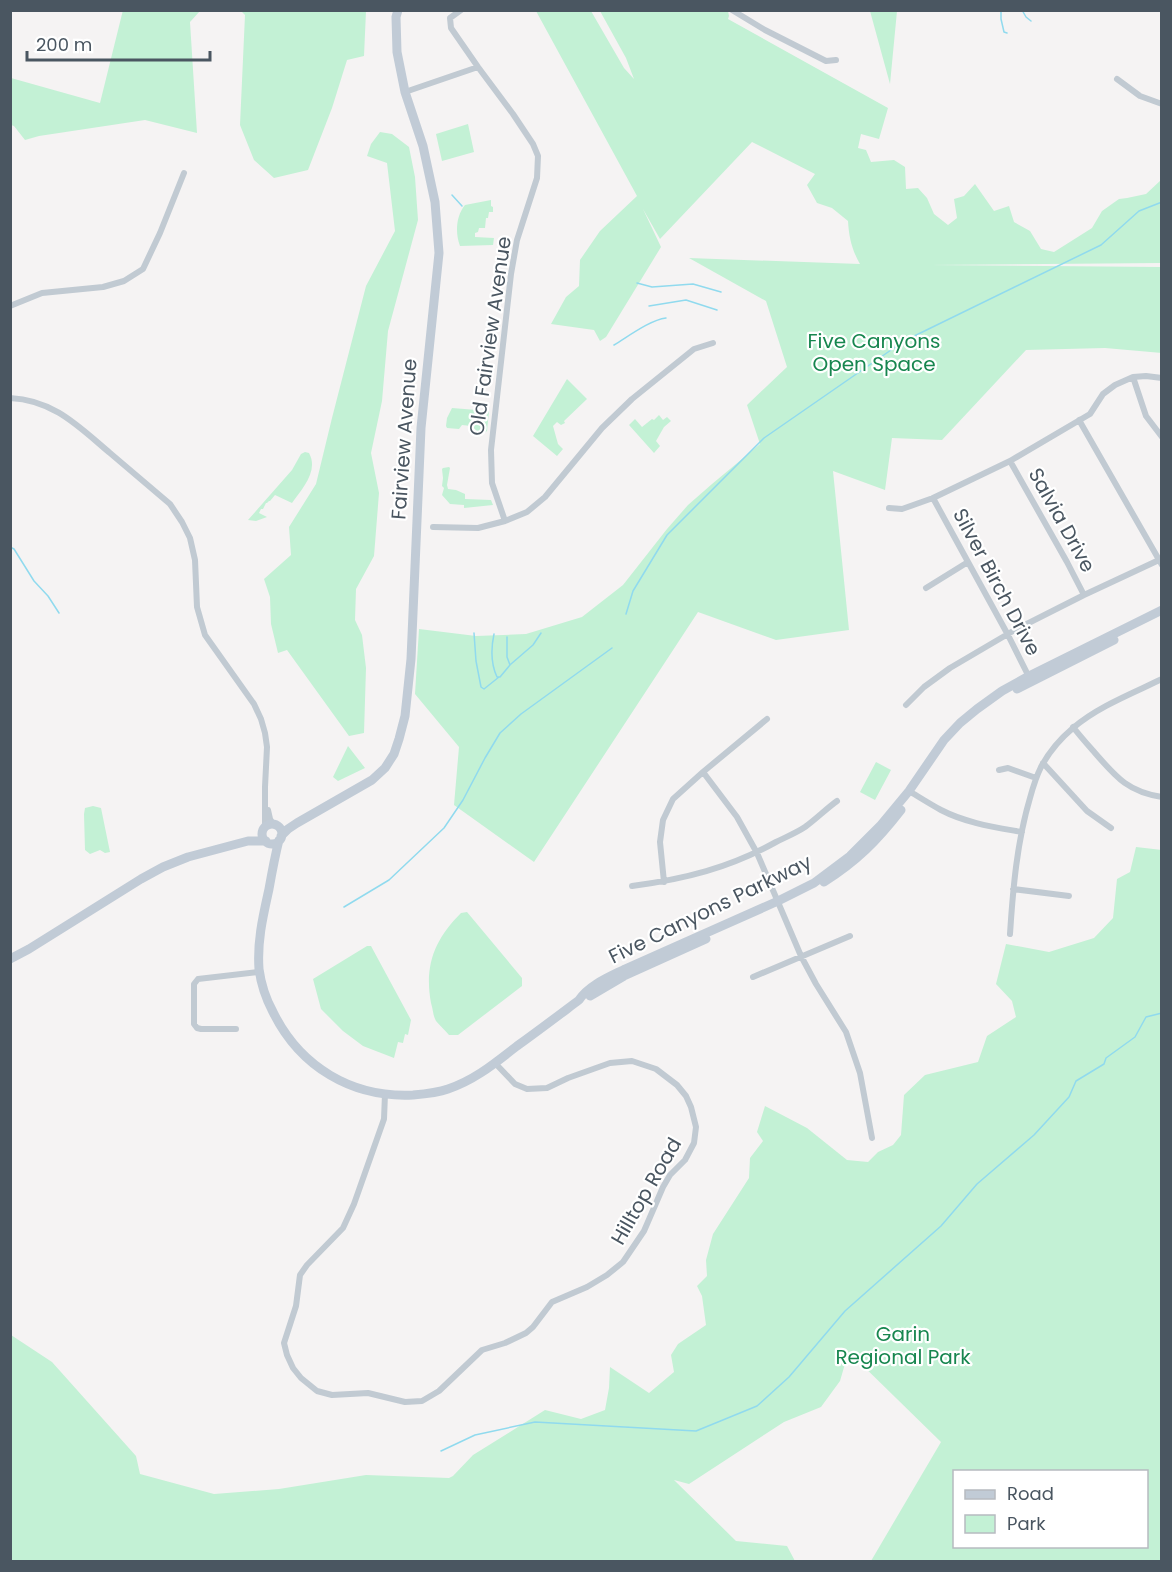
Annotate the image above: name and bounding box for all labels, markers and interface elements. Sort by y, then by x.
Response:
scale bar [27,24,210,62]
text: 200 m [36,32,92,57]
street label: Old Fairview Avenue [462,235,518,437]
park label: Five Canyons Open Space [807,327,941,378]
street label: Fairview Avenue [384,358,424,520]
street label: Salvia Drive [1022,463,1102,577]
street label: Silver Birch Drive [946,503,1048,661]
street label: Five Canyons Parkway [604,848,816,970]
street label: Hilltop Road [604,1132,688,1250]
park label: Garin Regional Park [835,1320,971,1371]
legend [953,1470,1148,1548]
text: Road [1007,1481,1054,1506]
text: Park [1007,1511,1046,1536]

